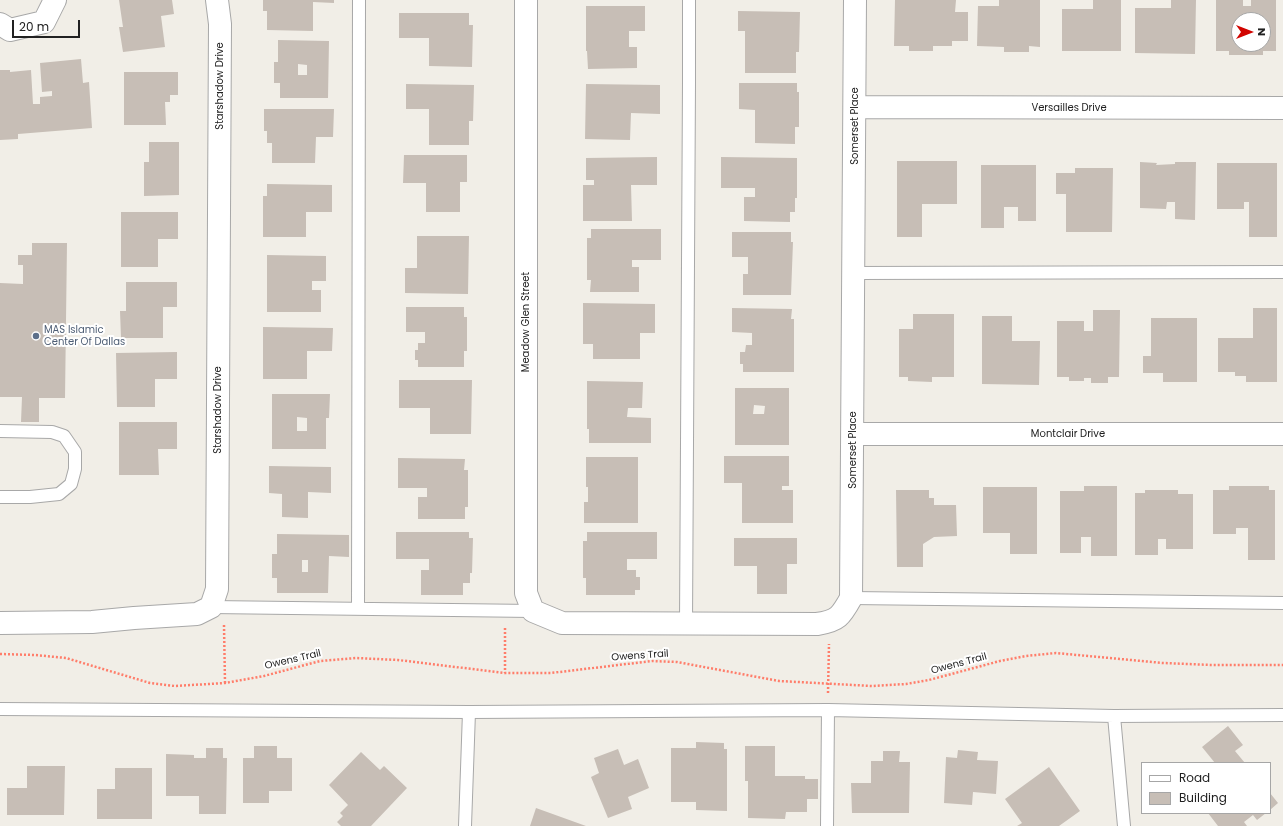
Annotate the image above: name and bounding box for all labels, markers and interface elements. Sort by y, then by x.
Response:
scale bar [14,12,82,38]
north arrow [1231,12,1271,52]
text: 20 m [19,18,49,35]
text: N [1254,28,1270,36]
street label: Starshadow Drive [214,42,226,130]
street label: Somerset Place [849,87,861,165]
street label: Versailles Drive [1031,102,1107,114]
street label: Meadow Glen Street [520,272,532,372]
place label: MAS Islamic Center Of Dallas [44,324,125,348]
marker: MAS Islamic Center Of Dallas [31,331,41,341]
street label: Starshadow Drive [212,366,224,454]
street label: Somerset Place [847,411,859,489]
street label: Montclair Drive [1031,428,1105,440]
street label: Owens Trail [264,648,322,672]
street label: Owens Trail [611,648,669,664]
street label: Owens Trail [930,651,988,677]
legend [1141,762,1271,814]
text: Road [1179,769,1210,786]
text: Building [1179,789,1227,806]

